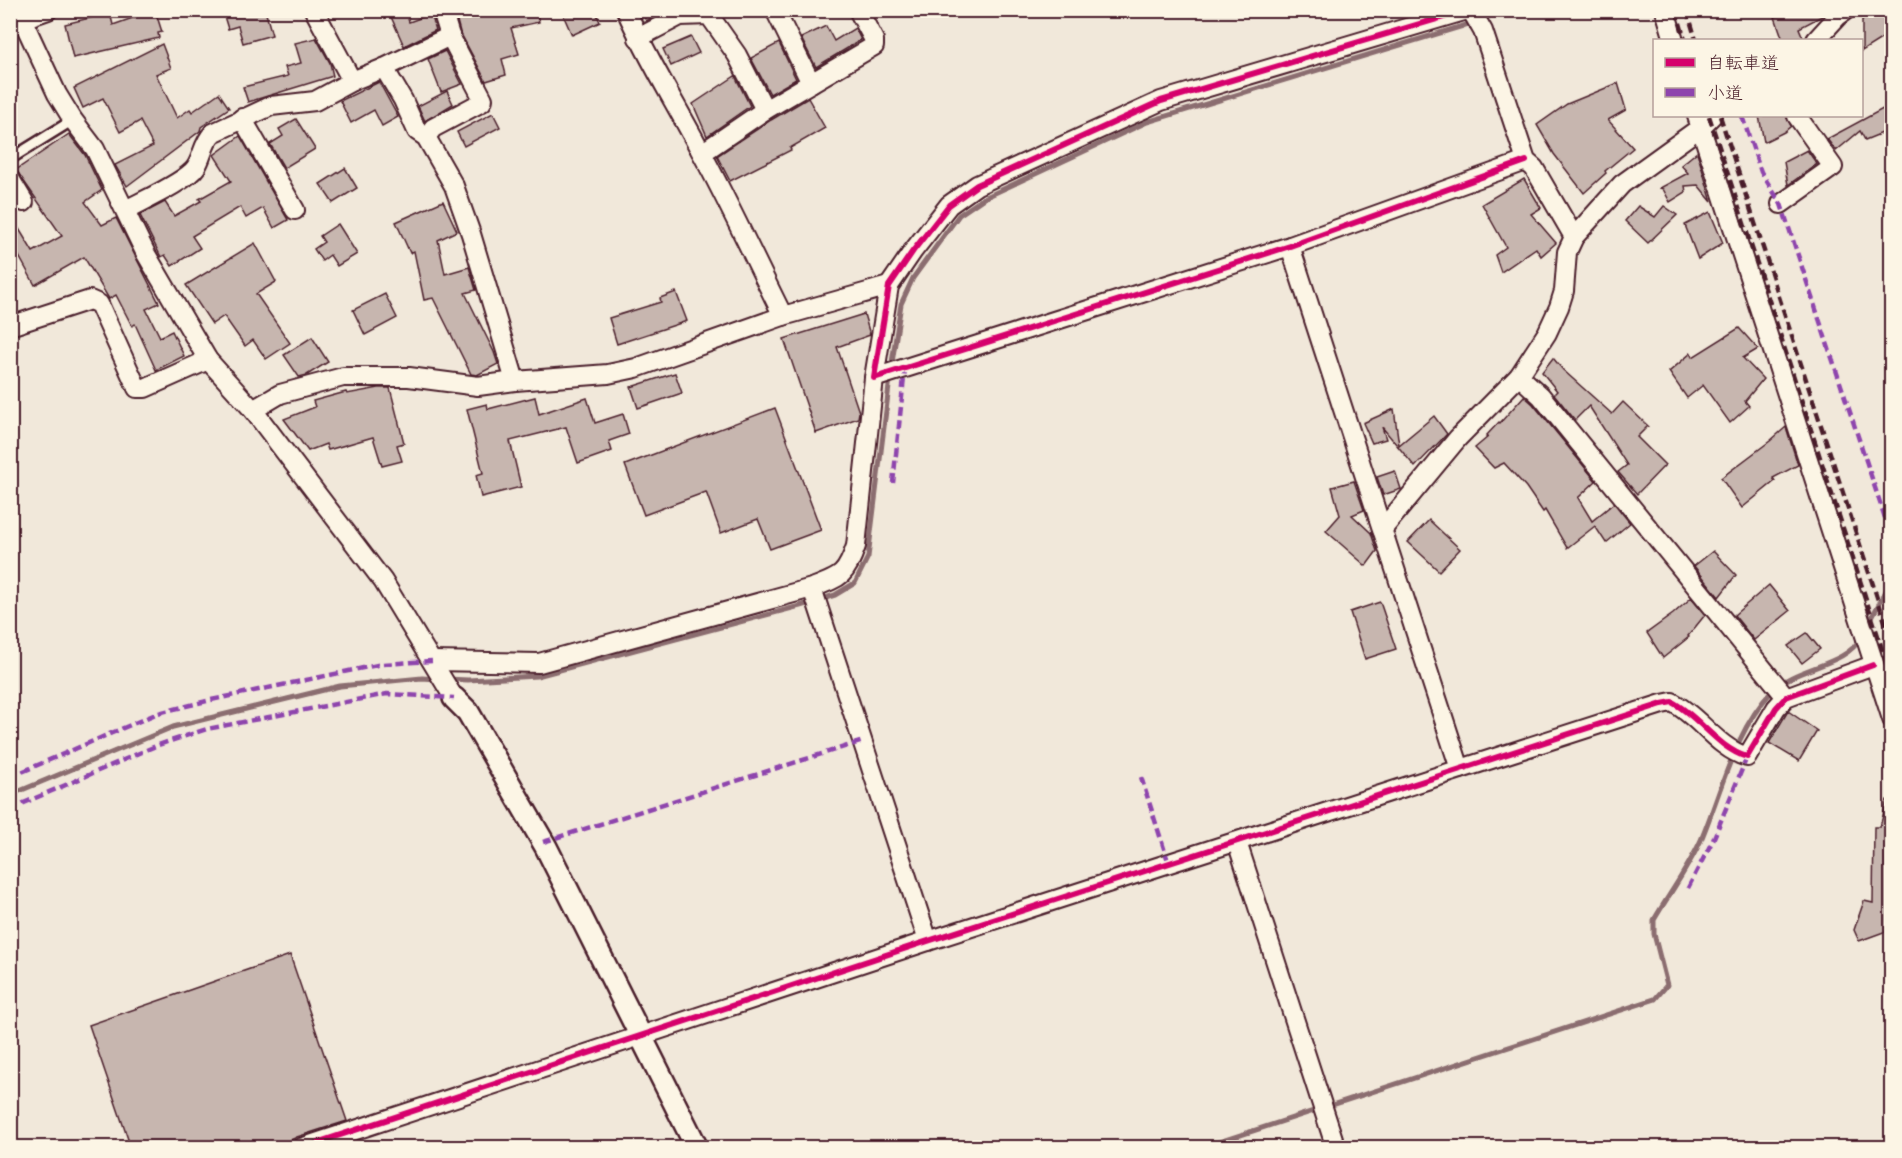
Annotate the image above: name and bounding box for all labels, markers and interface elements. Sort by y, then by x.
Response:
legend [1653,39,1863,117]
text: 自転車道 [1707,47,1779,79]
text: 小道 [1707,77,1743,109]

